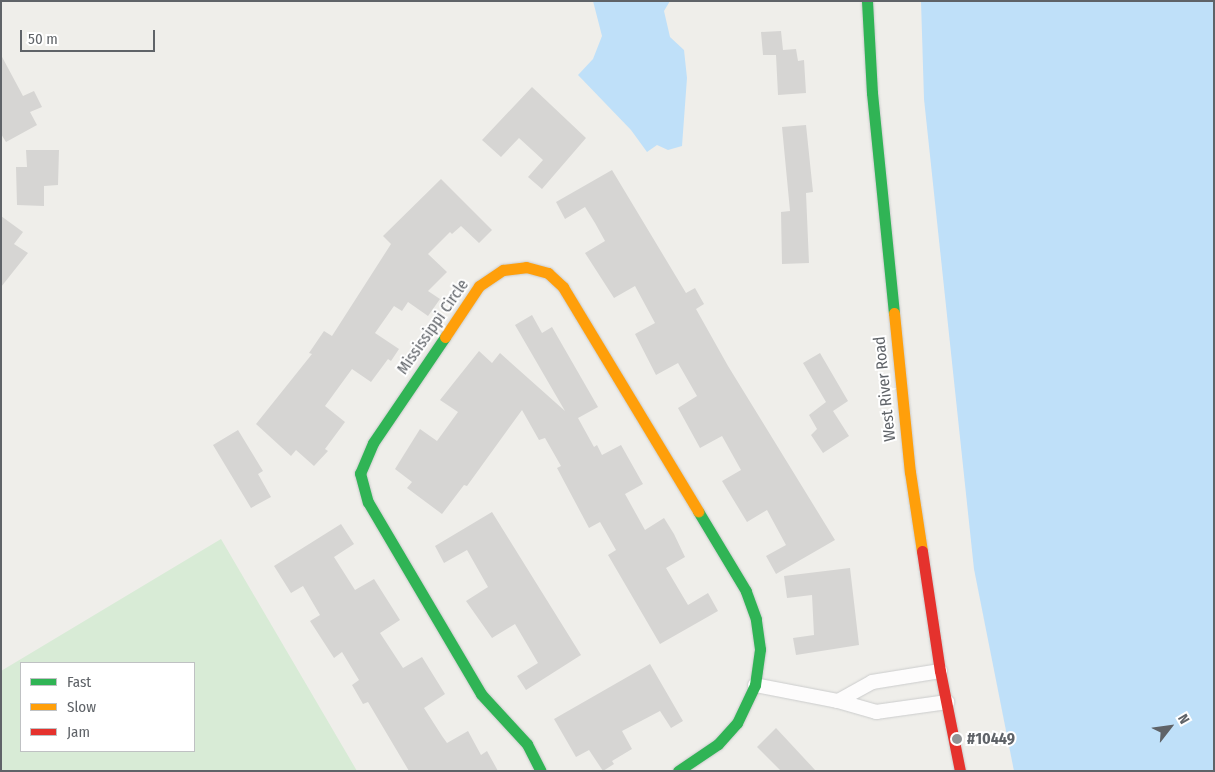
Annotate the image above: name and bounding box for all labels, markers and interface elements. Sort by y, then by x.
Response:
scale bar [22,20,158,52]
text: 50 m [28,30,58,48]
street label: Mississippi Circle [393,276,473,378]
street label: West River Road [870,335,900,443]
legend [20,662,195,752]
text: Fast [67,673,91,691]
text: Slow [67,698,96,716]
north arrow [1145,702,1195,752]
text: N [1174,711,1193,727]
text: Jam [67,723,90,741]
place label: #10449 [967,729,1015,749]
marker: #10449 [951,733,963,745]

